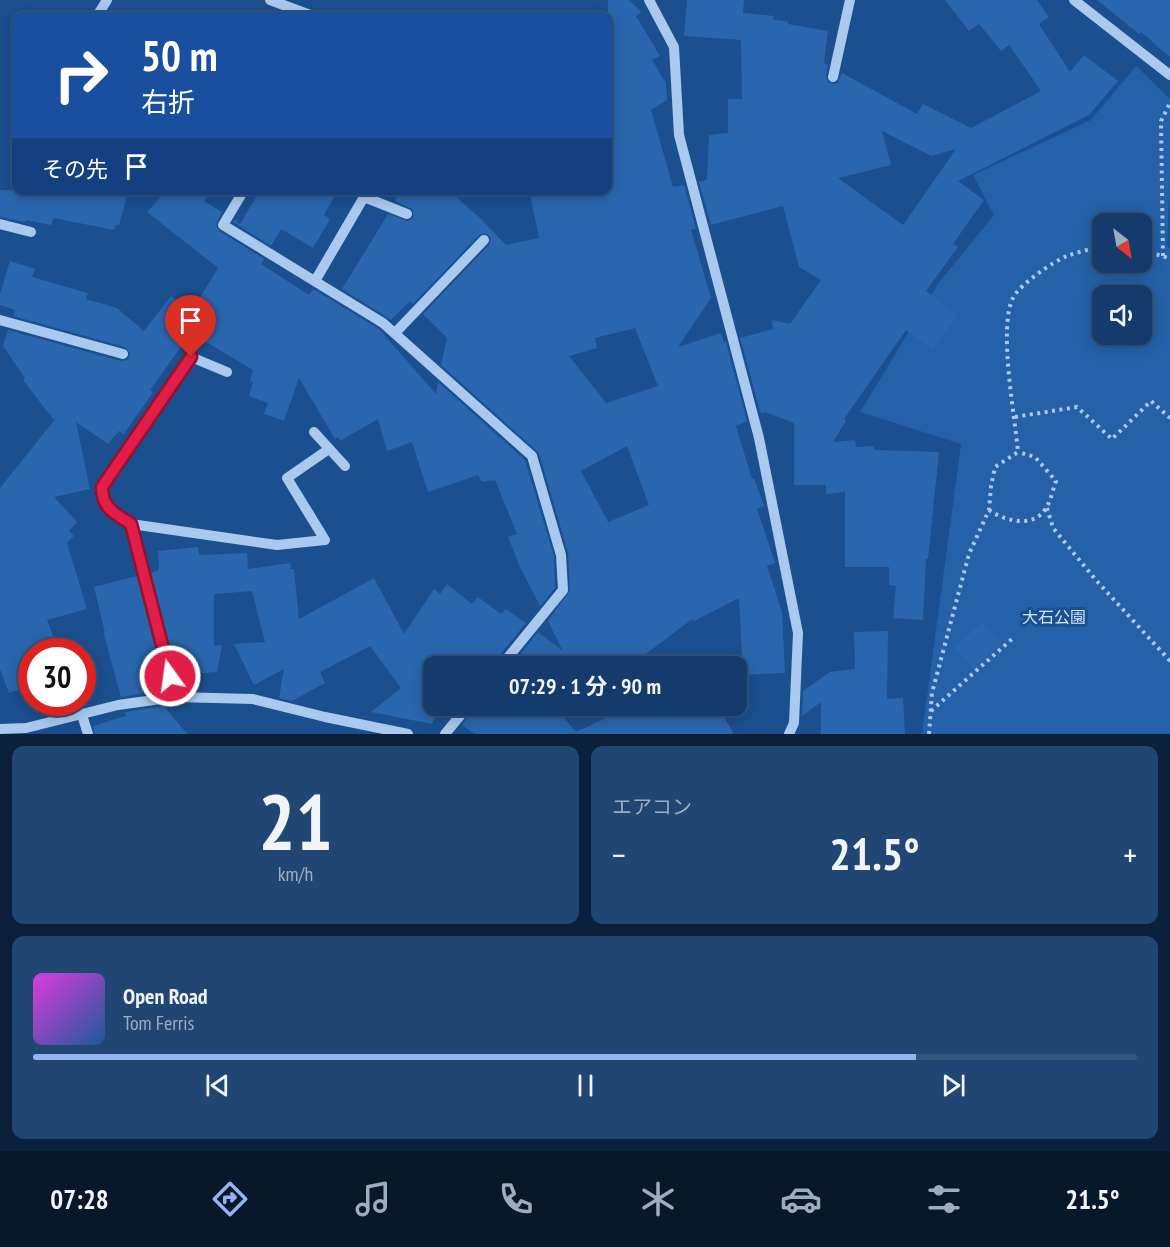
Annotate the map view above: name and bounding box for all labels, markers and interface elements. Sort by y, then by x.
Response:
text: 50 m [141,28,218,83]
icon: right [42,36,120,114]
text: 右折 [141,85,195,119]
icon: arrive [120,150,153,183]
text: その先 [42,155,108,183]
north arrow [1092,213,1152,273]
map controls [1092,213,1152,345]
button: sound [1092,285,1152,345]
pin [165,295,216,357]
icon: arrive [174,304,207,337]
park label: 大石公園 [1022,607,1086,627]
speed limit sign: 30 [18,638,96,716]
position arrow [138,644,202,708]
text: 07:29 · 1 分 · 90 m [509,672,661,700]
text: 21 [258,771,333,872]
text: エアコン [612,794,692,820]
text: 21.5° [829,824,920,882]
text: − [612,833,626,876]
text: + [1123,833,1137,876]
text: km/h [278,861,313,887]
text: Open Road [123,982,208,1010]
text: Tom Ferris [123,1010,194,1036]
icon: previous [201,1069,234,1102]
icon: pause [569,1069,602,1102]
icon: next [937,1069,970,1102]
icon: directions [209,1178,251,1220]
icon: music [352,1178,394,1220]
icon: phone [495,1178,537,1220]
icon: climate [637,1178,679,1220]
icon: car [780,1178,822,1220]
icon: filters [923,1178,965,1220]
text: 07:28 [50,1182,109,1216]
text: 21.5° [1065,1182,1120,1216]

